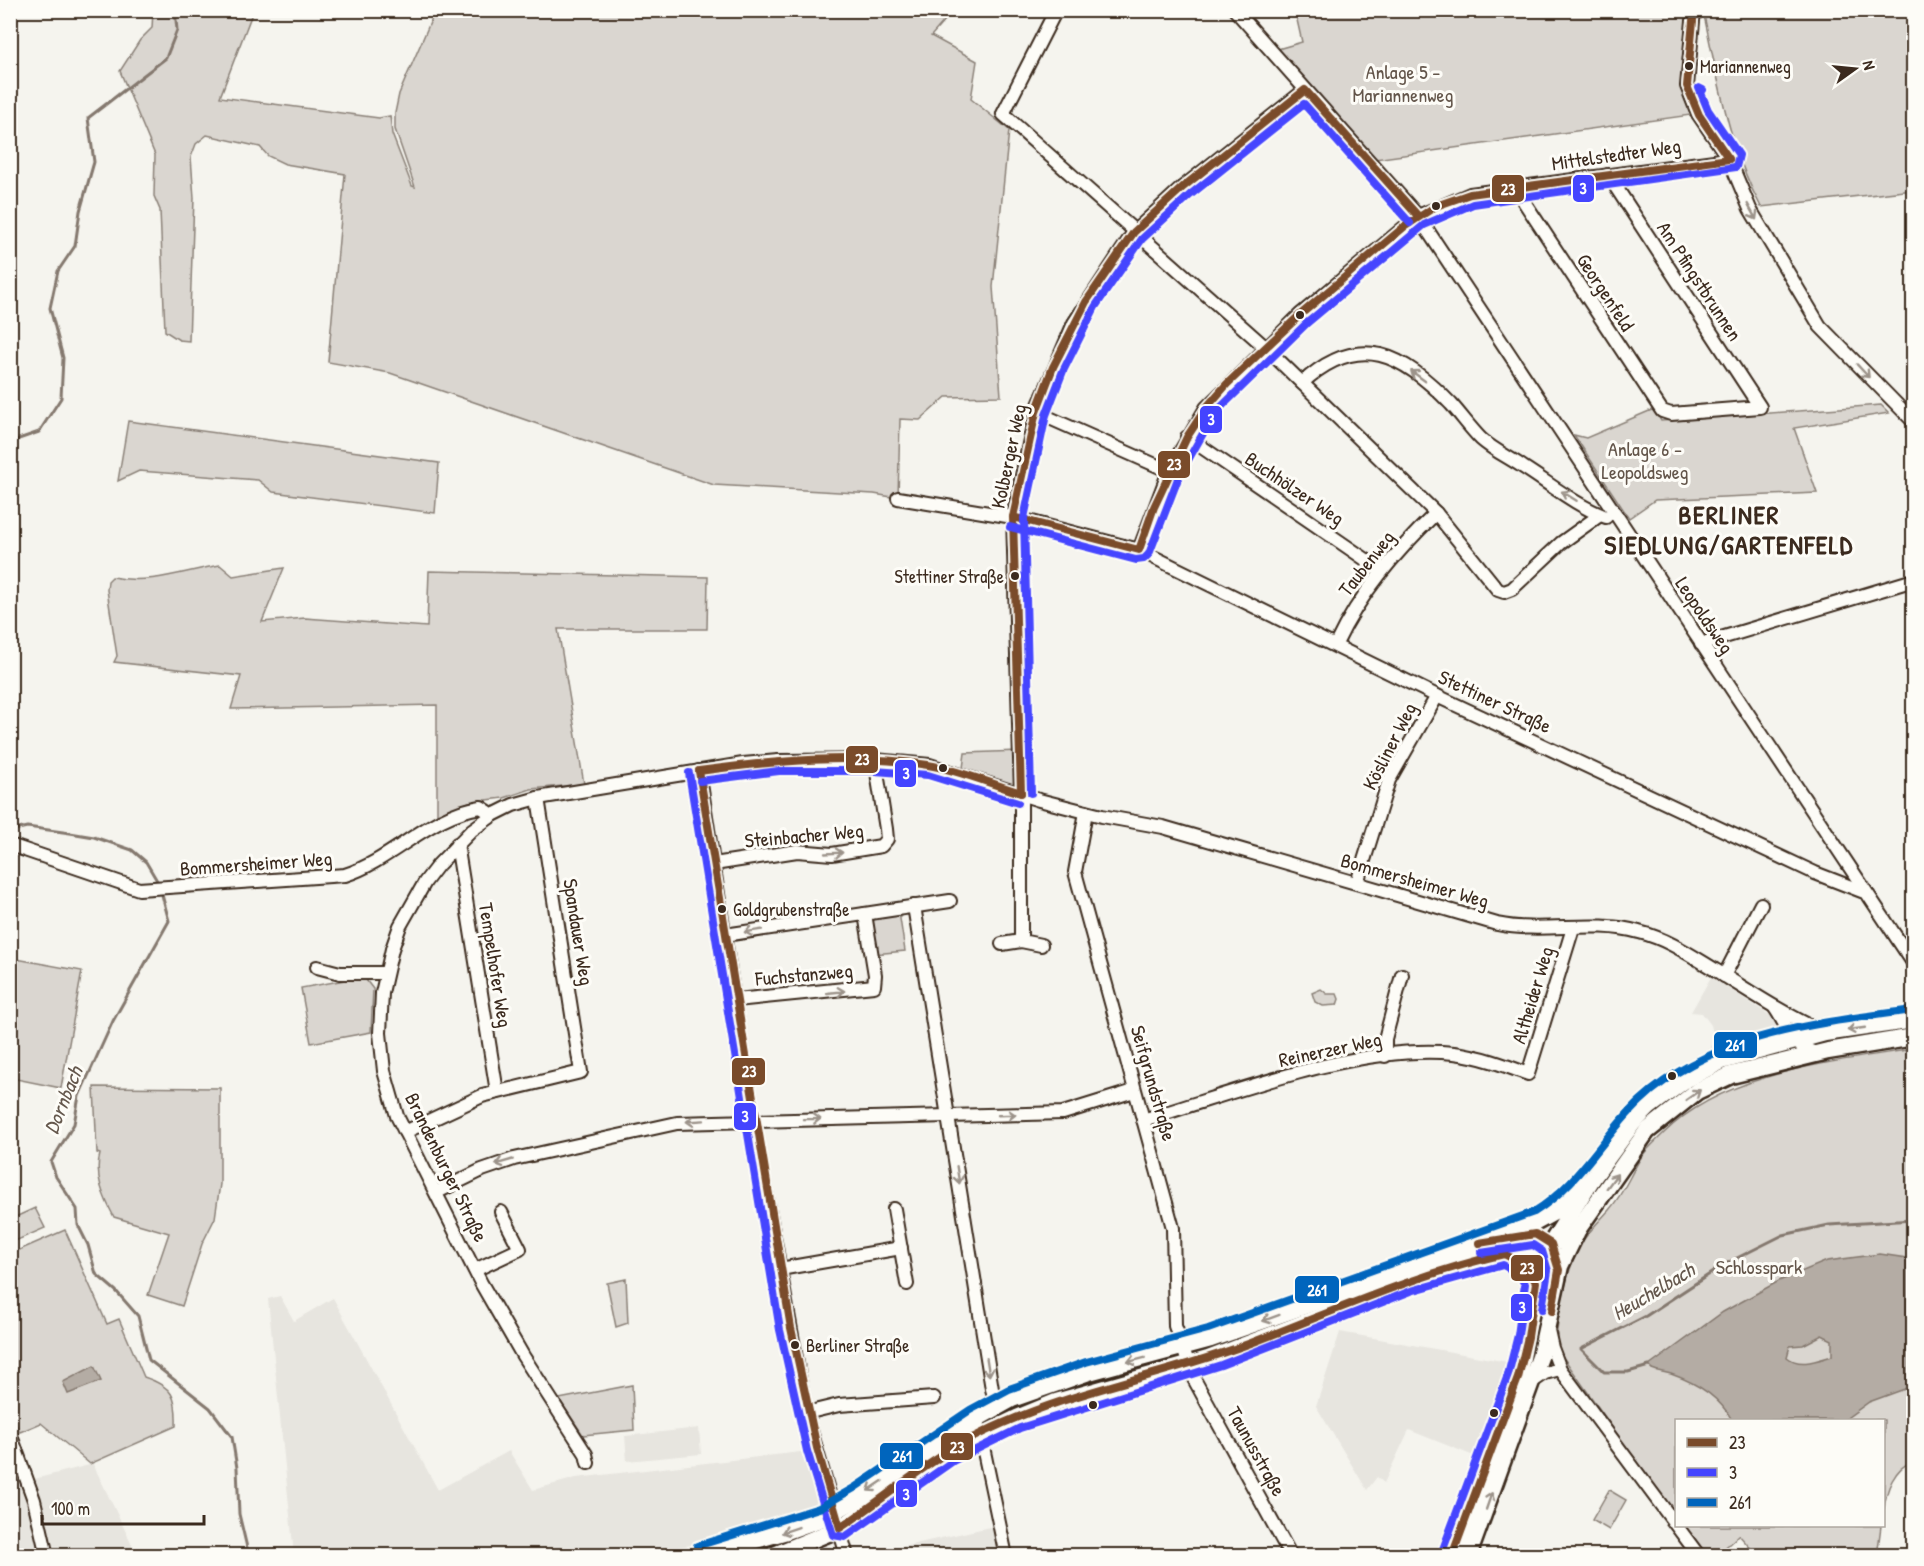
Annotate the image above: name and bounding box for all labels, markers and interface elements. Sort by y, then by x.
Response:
north arrow [1825,39,1885,99]
place label: Mariannenweg [1700,54,1791,79]
park label: Anlage 5 - Mariannenweg [1353,58,1454,108]
text: N [1858,58,1881,73]
marker: Mariannenweg [1683,60,1695,72]
street label: Mittelstedter Weg [1550,132,1682,176]
line badge: 23 [1491,174,1525,203]
line badge: 3 [1572,174,1595,203]
text: 3 [1579,177,1587,199]
text: 23 [1501,178,1515,200]
unlabelled marker [1430,200,1442,212]
one-way arrow [1746,203,1758,220]
street label: Am Pfingstbrunnen [1651,216,1749,346]
street label: Georgenfeld [1571,248,1641,336]
unlabelled marker [1294,309,1306,321]
one-way arrow [1856,364,1870,379]
one-way arrow [1410,369,1426,382]
street label: Kolberger Weg [984,401,1032,511]
line badge: 3 [1199,405,1223,434]
text: 3 [1207,408,1215,430]
park label: Anlage 6 - Leopoldsweg [1601,435,1689,485]
street label: Buchhölzer Weg [1240,445,1350,531]
line badge: 23 [1157,450,1191,479]
text: 23 [1167,453,1181,475]
one-way arrow [1561,490,1578,502]
district label: BERLINER SIEDLUNG/GARTENFELD [1604,497,1854,562]
street label: Taubenweg [1332,524,1400,601]
place label: Stettiner Straße [894,564,1004,589]
marker: Stettiner Straße [1009,570,1021,582]
street label: Leopoldsweg [1669,571,1741,659]
street label: Stettiner Straße [1434,663,1556,739]
street label: Kösliner Weg [1356,698,1423,794]
line badge: 23 [845,745,879,774]
text: 23 [855,748,869,770]
line badge: 3 [894,759,917,788]
text: 3 [902,762,910,784]
unlabelled marker [937,762,949,774]
street label: Steinbacher Weg [743,816,865,854]
street label: Bommersheimer Weg [179,844,333,882]
street label: Bommersheimer Weg [1338,846,1492,914]
one-way arrow [824,847,844,858]
street label: Spandauer Weg [557,877,601,987]
place label: Goldgrubenstraße [733,897,849,922]
street label: Tempelhofer Weg [473,901,519,1029]
marker: Goldgrubenstraße [716,903,728,915]
one-way arrow [743,926,763,937]
street label: Altheider Weg [1504,943,1560,1047]
street label: Fuchstanzweg [753,956,854,992]
one-way arrow [825,986,845,997]
street label: Seifgrundstraße [1125,1022,1183,1144]
one-way arrow [1846,1023,1866,1034]
street label: Reinerzer Weg [1276,1025,1384,1073]
line badge: 261 [1713,1031,1758,1059]
text: 261 [1725,1034,1745,1056]
line badge: 23 [731,1057,766,1086]
text: 23 [742,1060,756,1082]
water label: Dornbach [36,1061,90,1138]
unlabelled marker [1666,1070,1678,1082]
street label: Brandenburger Straße [399,1088,495,1246]
one-way arrow [1684,1089,1700,1101]
line badge: 3 [733,1102,757,1131]
text: 3 [741,1105,749,1127]
one-way arrow [996,1109,1016,1121]
one-way arrow [801,1113,821,1125]
one-way arrow [685,1116,705,1127]
one-way arrow [495,1157,514,1168]
one-way arrow [953,1164,964,1184]
one-way arrow [1605,1173,1618,1189]
park label: Schlosspark [1716,1253,1802,1280]
line badge: 23 [1510,1254,1544,1282]
water label: Heuchelbach [1606,1254,1701,1327]
text: 23 [1520,1257,1534,1279]
line badge: 261 [1294,1275,1340,1304]
text: 261 [1307,1279,1327,1301]
line badge: 3 [1510,1293,1533,1322]
text: 3 [1518,1296,1526,1318]
one-way arrow [1262,1313,1281,1324]
place label: Berliner Straße [806,1333,910,1358]
marker: Berliner Straße [789,1339,801,1351]
one-way arrow [1127,1355,1146,1366]
one-way arrow [983,1357,994,1377]
unlabelled marker [1087,1399,1099,1411]
street label: Taunusstraße [1221,1401,1293,1501]
unlabelled marker [1488,1407,1500,1419]
legend [1675,1419,1885,1527]
text: 23 [1729,1430,1746,1455]
line badge: 23 [940,1432,974,1461]
text: 23 [950,1436,964,1458]
line badge: 261 [879,1442,924,1470]
text: 261 [892,1445,912,1467]
text: 3 [1729,1460,1737,1485]
line badge: 3 [895,1479,918,1508]
one-way arrow [867,1480,884,1493]
text: 3 [902,1483,910,1505]
scale bar [42,1488,204,1526]
text: 261 [1729,1490,1751,1515]
one-way arrow [1484,1492,1495,1511]
text: 100 m [51,1496,90,1521]
one-way arrow [781,1525,800,1536]

